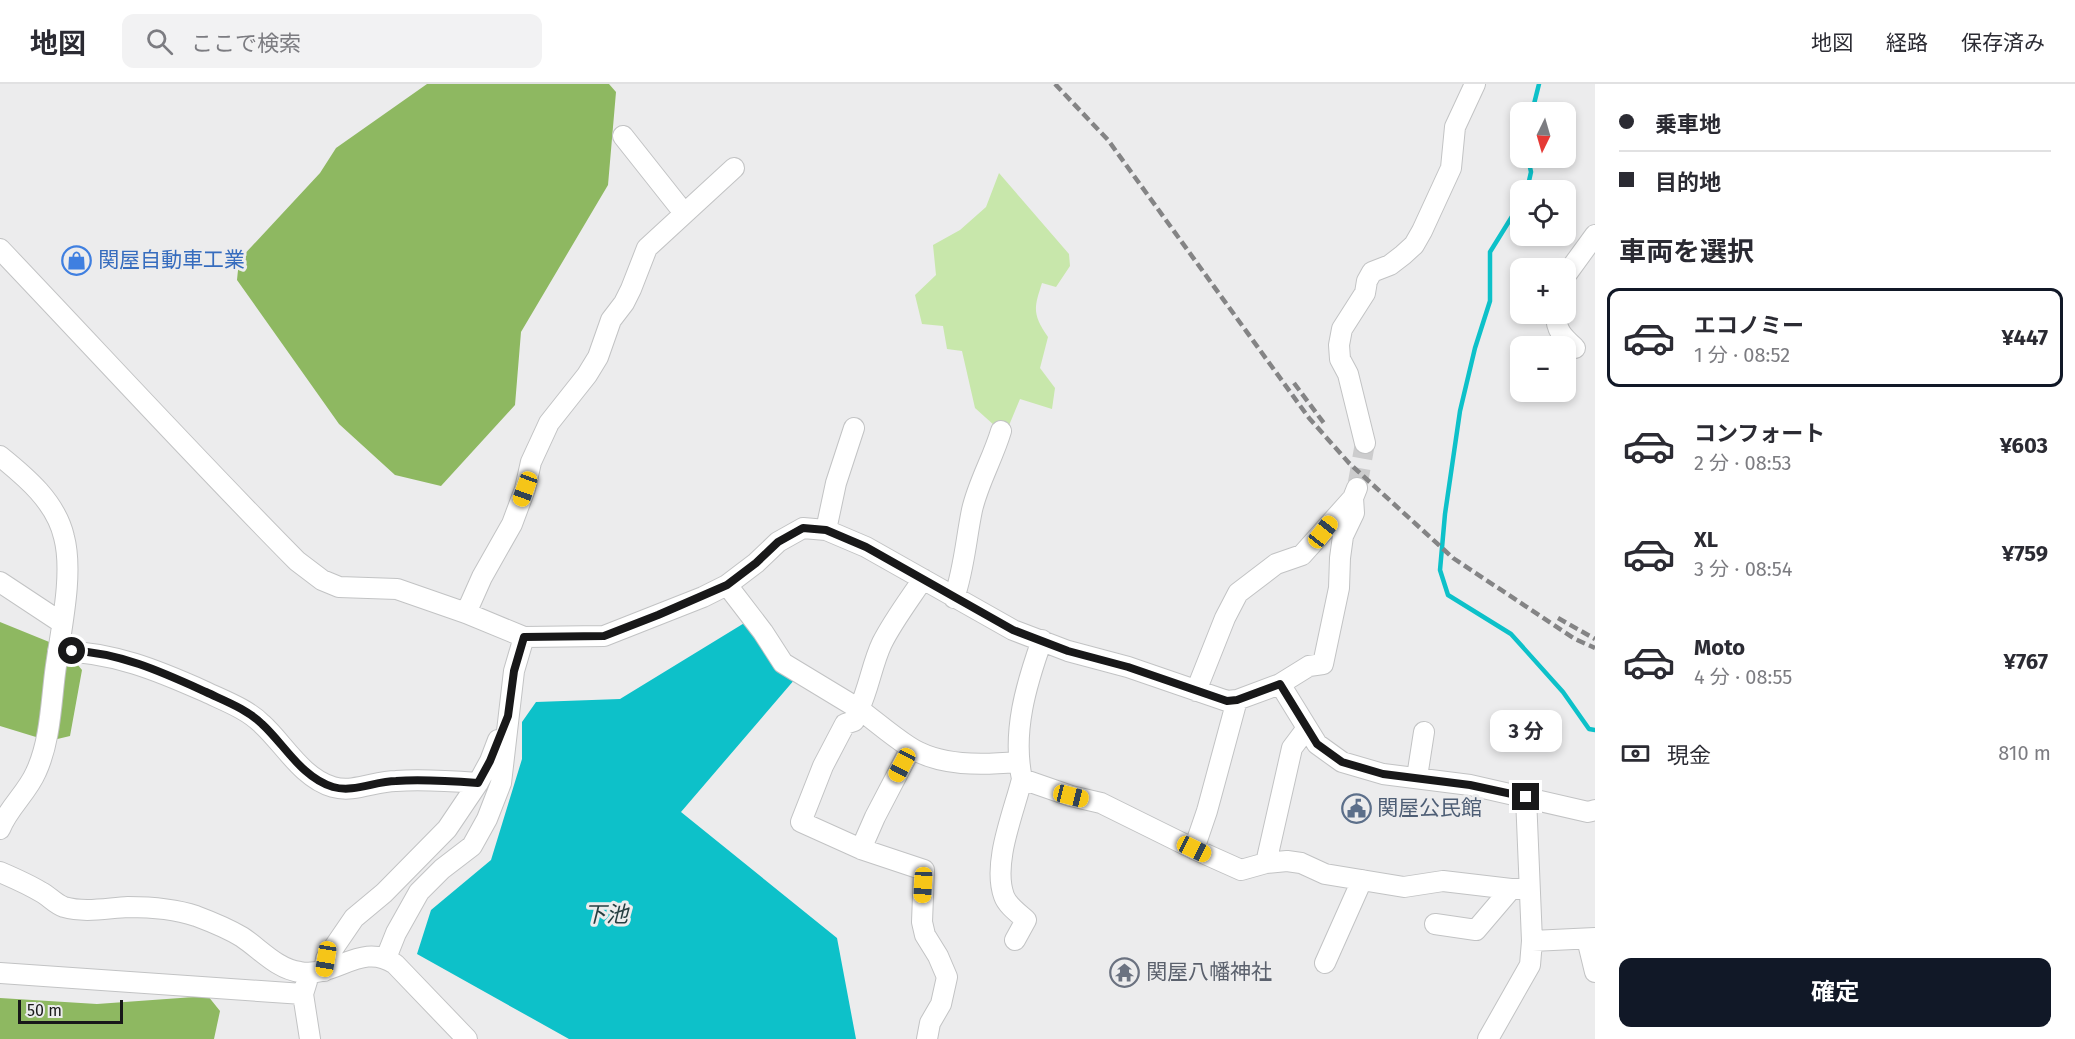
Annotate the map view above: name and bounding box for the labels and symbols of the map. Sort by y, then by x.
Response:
north arrow [1510,102,1576,168]
shop icon: 関屋自動車工業 [61,244,93,276]
place label: 関屋自動車工業 [98,247,245,273]
car [510,469,540,509]
car [1305,512,1341,552]
route start [58,637,85,664]
callout: 3 分 [1490,710,1562,752]
car [886,745,918,785]
car [1051,783,1091,809]
route end [1512,783,1539,810]
public building icon: 関屋公民館 [1340,792,1372,824]
place label: 関屋公民館 [1377,795,1482,821]
car [1174,833,1214,865]
car [913,867,933,903]
water label: 下池 [584,901,630,928]
car [314,940,338,978]
temple icon: 関屋八幡神社 [1109,956,1141,988]
place label: 関屋八幡神社 [1146,959,1272,985]
scale bar [18,997,123,1024]

